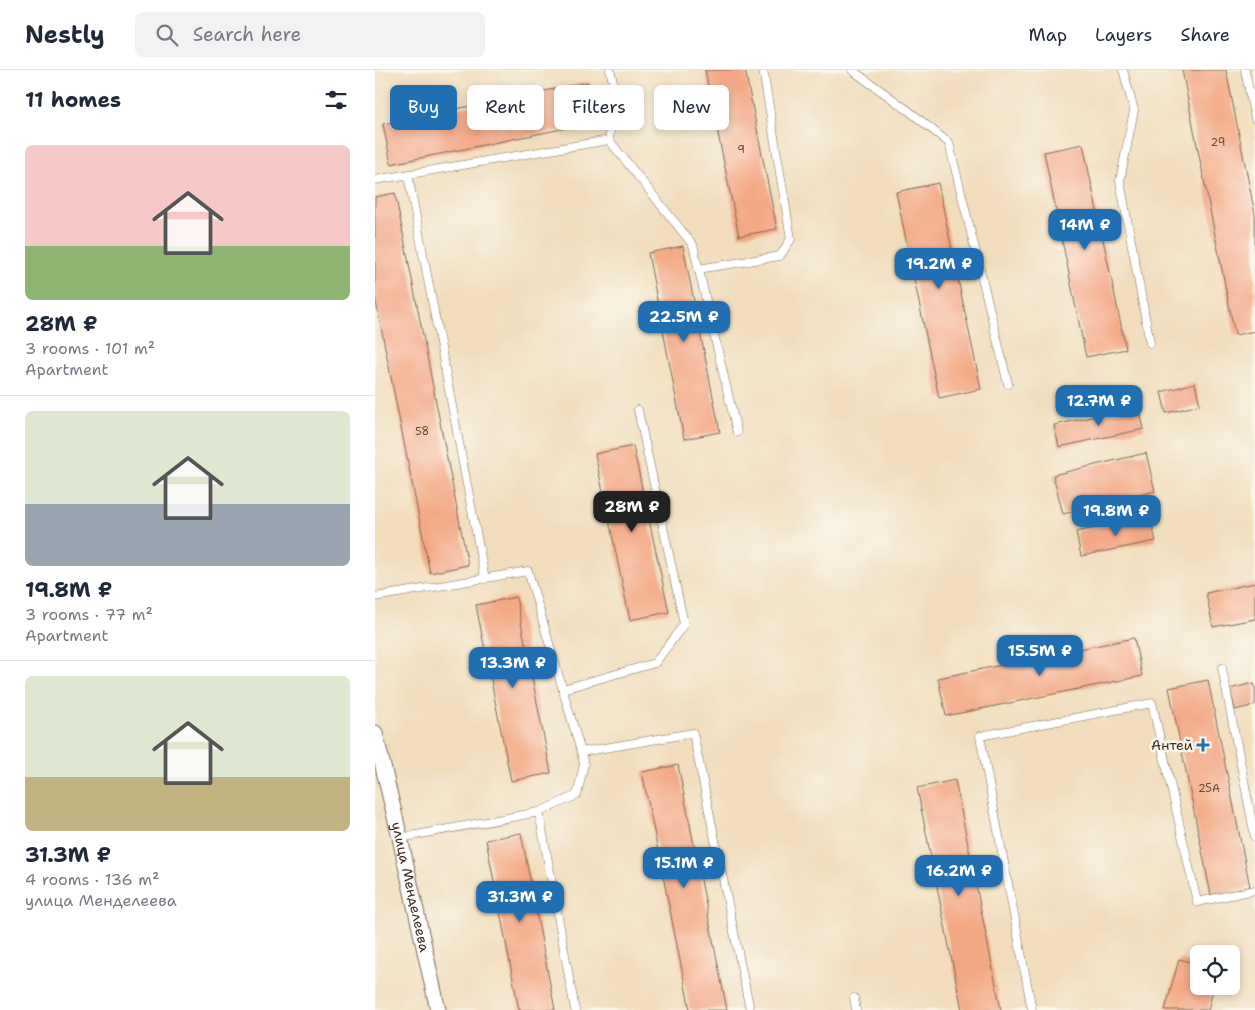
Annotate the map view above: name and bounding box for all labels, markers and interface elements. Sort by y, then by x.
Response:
search box [135,12,485,57]
text: Nestly [25,19,105,51]
icon: search [153,21,181,49]
text: Search here [193,22,301,47]
text: Map [1029,23,1067,47]
text: Layers [1095,23,1152,47]
text: Share [1180,23,1230,47]
chip: Buy [390,85,457,130]
chip: Rent [467,85,544,130]
chip: Filters [554,85,644,130]
chip: New [654,85,729,130]
text: 11 homes [25,86,121,114]
icon: filters [322,86,350,114]
house number: 29 [1211,135,1225,150]
house number: 9 [737,142,745,157]
icon: home [143,178,233,268]
pin: 14M ₽ [1050,208,1120,251]
text: 14M ₽ [1059,214,1111,235]
pin: 19.2M ₽ [893,248,985,290]
text: 19.2M ₽ [906,253,972,274]
pin: 22.5M ₽ [638,300,730,343]
text: 22.5M ₽ [649,306,719,327]
text: 28M ₽ [25,310,98,338]
text: 3 rooms · 101 m² [25,338,155,359]
text: Apartment [25,359,108,380]
pin: 12.7M ₽ [1053,384,1145,427]
text: 12.7M ₽ [1067,390,1131,411]
house number: 58 [415,424,429,439]
icon: home [143,443,233,533]
pin: 28M ₽ [597,490,667,533]
pin: 19.8M ₽ [1070,494,1162,537]
text: 28M ₽ [604,496,660,517]
text: 19.8M ₽ [1083,500,1149,521]
text: 19.8M ₽ [25,576,113,604]
text: 3 rooms · 77 m² [25,604,153,625]
text: Apartment [25,625,108,646]
pin: 15.5M ₽ [994,634,1086,677]
text: 15.5M ₽ [1008,640,1072,661]
pin: 13.3M ₽ [467,646,559,689]
text: 13.3M ₽ [480,652,546,673]
icon: home [143,708,233,798]
place label: Антей [1151,736,1193,754]
marker: Антей [1197,739,1209,751]
house number: 25А [1198,781,1220,796]
street label: улица Менделеева [387,820,434,954]
text: 31.3M ₽ [25,841,111,869]
pin: 15.1M ₽ [638,846,730,889]
text: 15.1M ₽ [654,852,714,873]
pin: 16.2M ₽ [913,854,1005,897]
text: 16.2M ₽ [926,860,992,881]
text: 4 rooms · 136 m² [25,869,159,890]
pin: 31.3M ₽ [474,880,566,923]
text: 31.3M ₽ [487,886,553,907]
text: улица Менделеева [25,890,177,911]
map controls [1190,945,1240,995]
button: locate [1190,945,1240,995]

